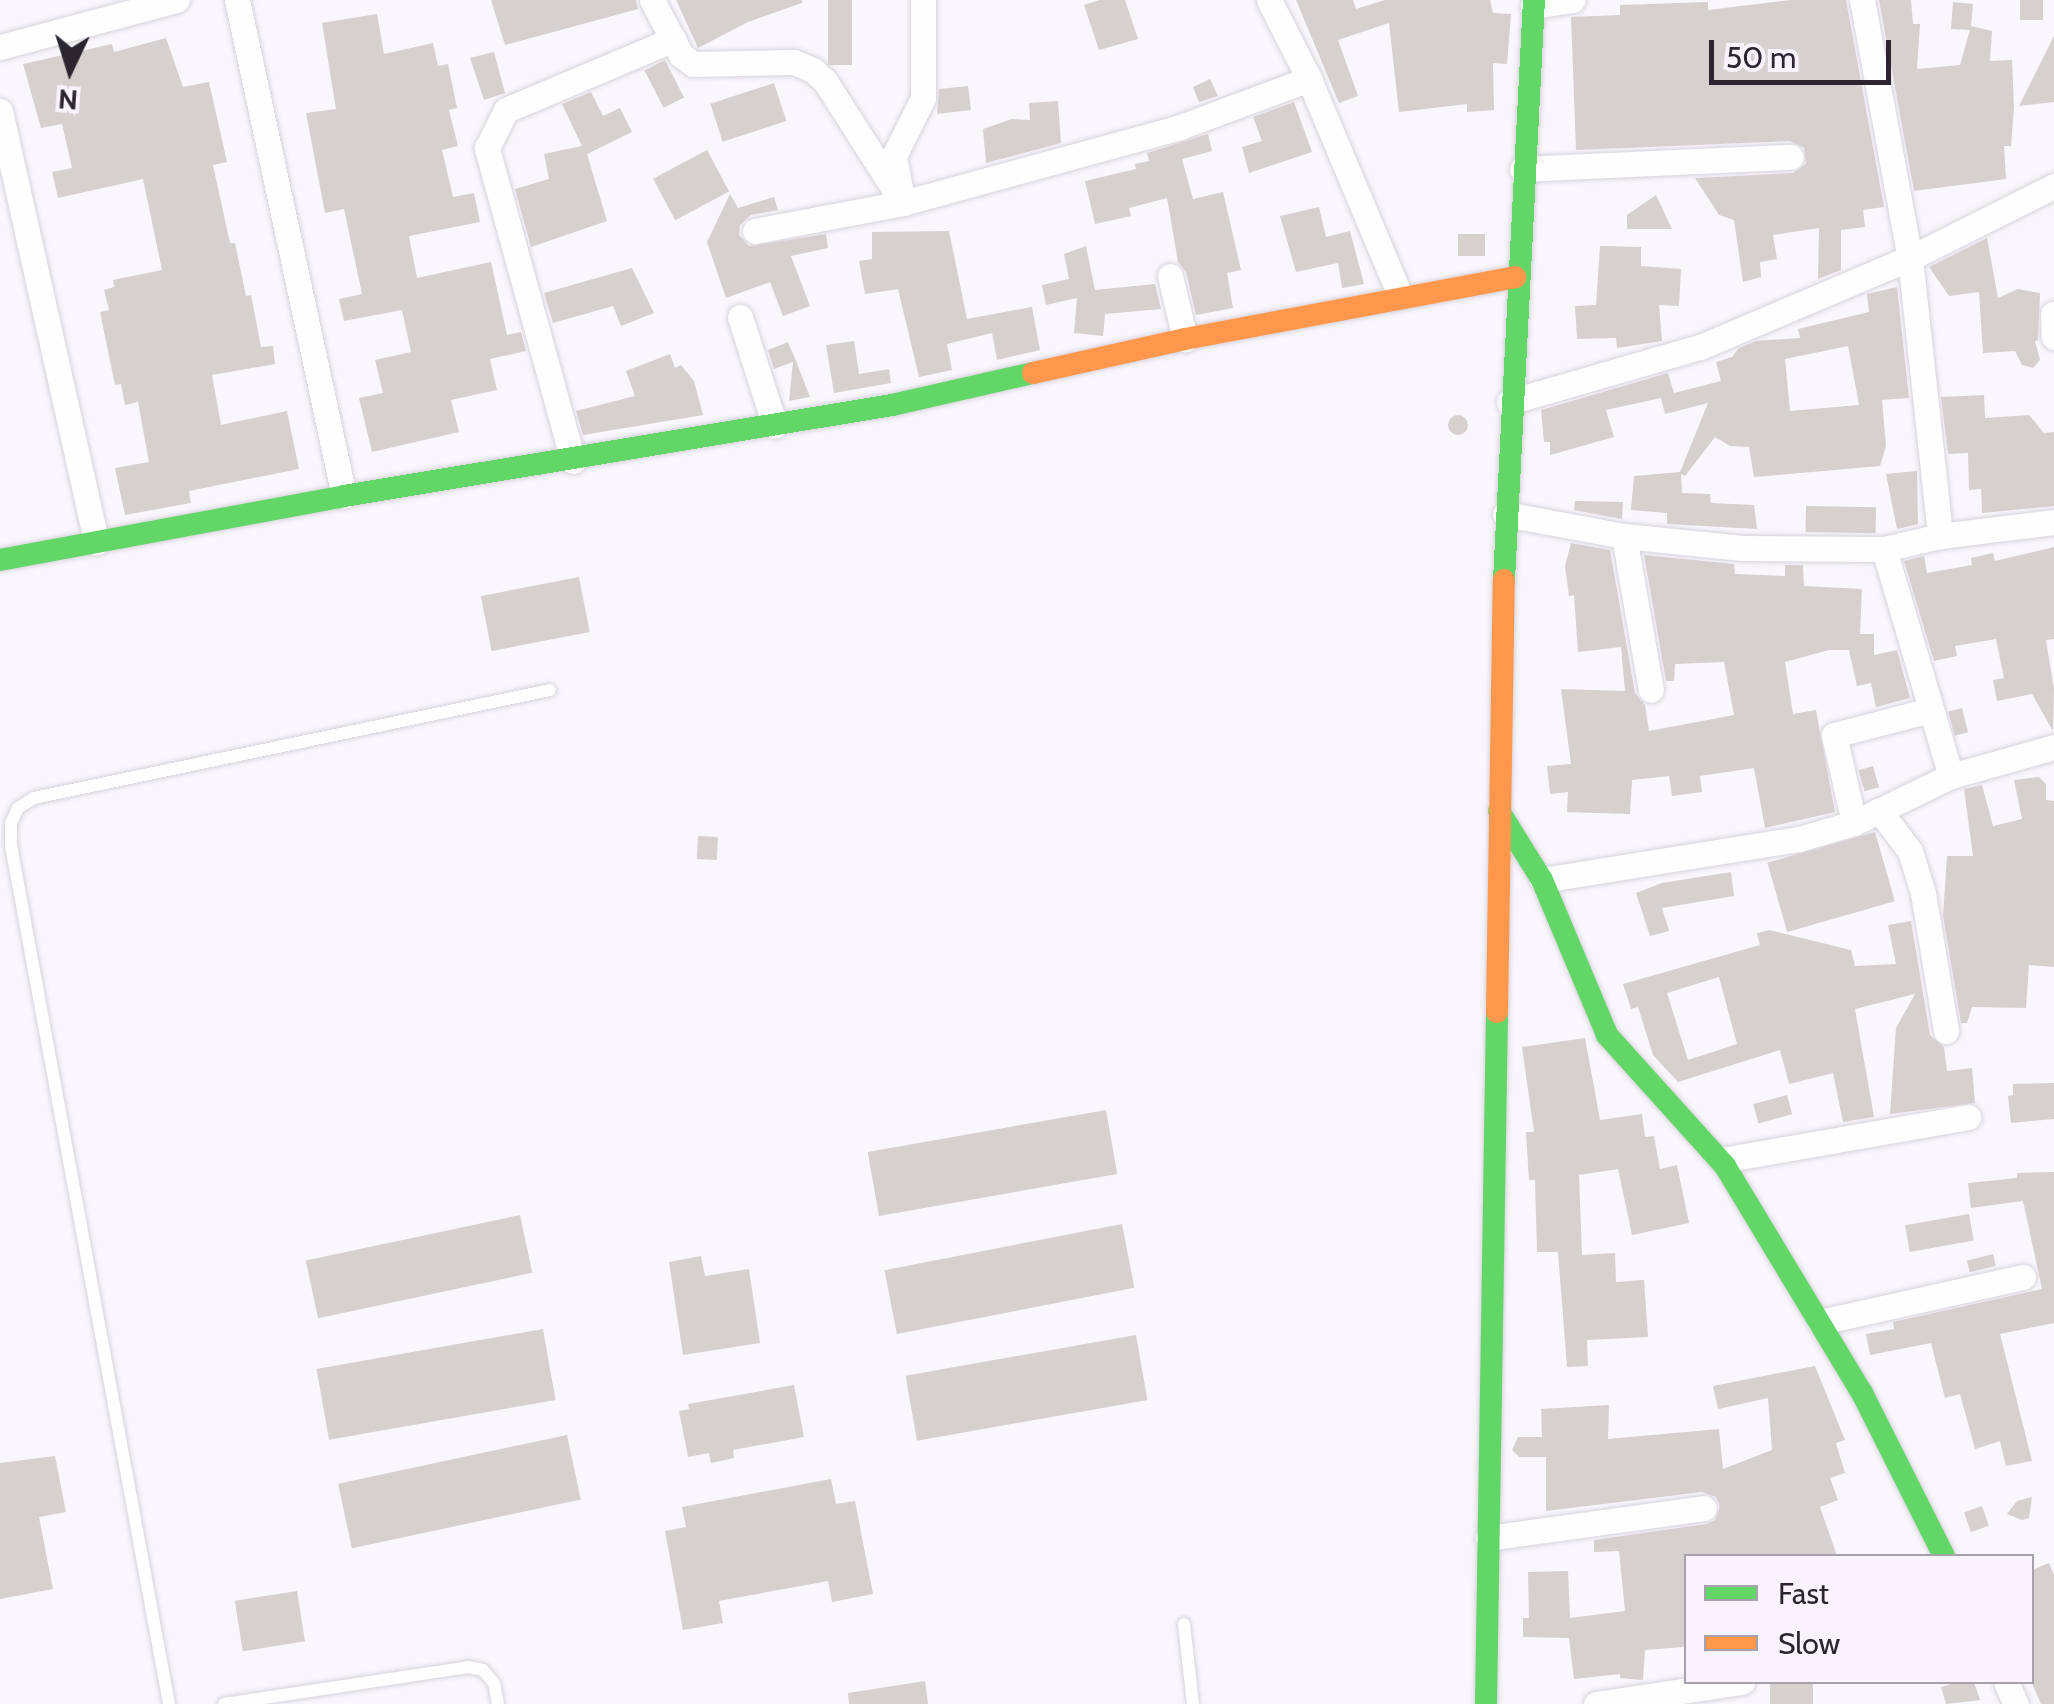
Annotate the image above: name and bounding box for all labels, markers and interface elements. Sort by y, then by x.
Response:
north arrow [20,20,120,120]
scale bar [1714,20,1896,82]
text: 50 m [1726,39,1796,76]
text: N [57,82,79,118]
legend [1684,1554,2034,1684]
text: Fast [1778,1575,1829,1612]
text: Slow [1778,1625,1840,1662]

